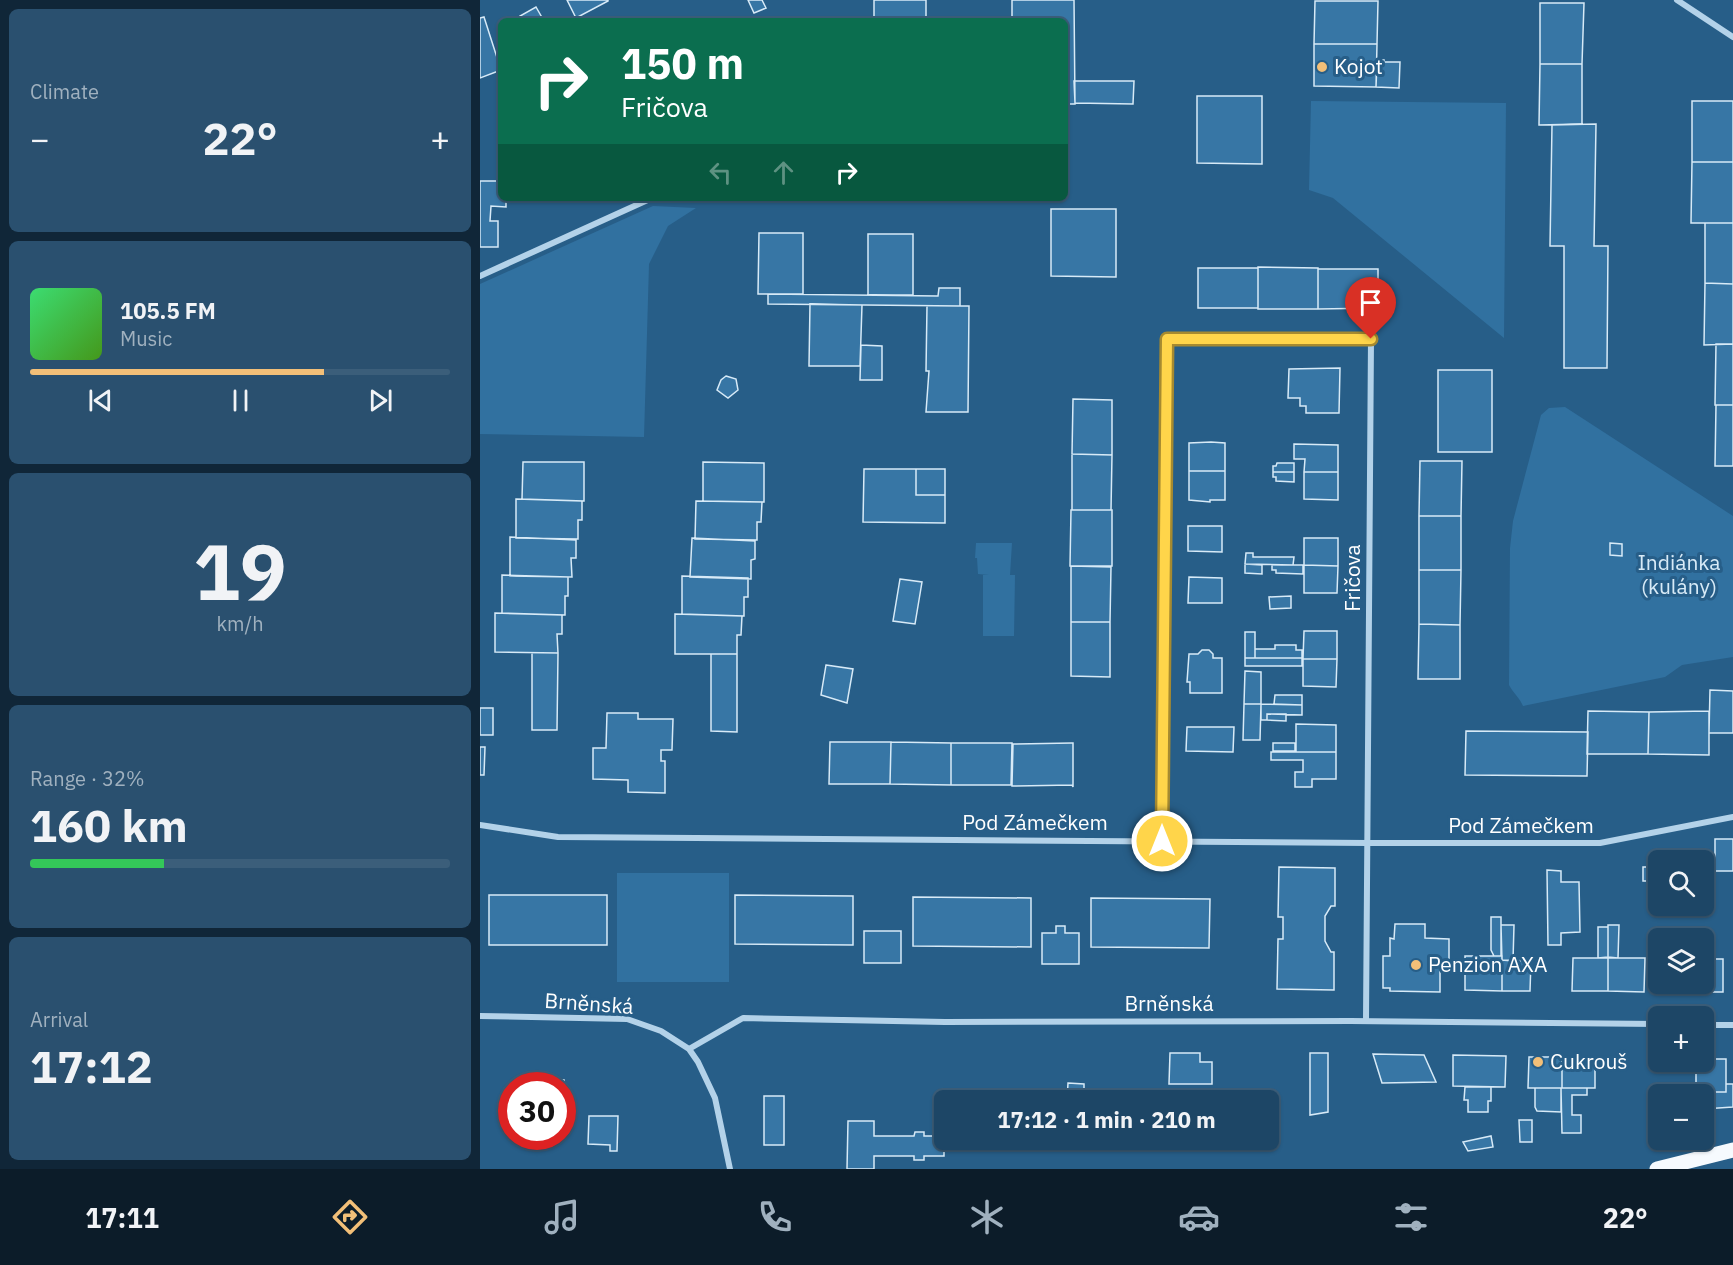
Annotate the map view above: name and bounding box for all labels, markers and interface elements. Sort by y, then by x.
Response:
text: 150 m [621,36,744,91]
icon: right [522,42,600,120]
place label: Kojot [1334,52,1383,80]
marker: Kojot [1315,60,1329,74]
text: Climate [30,78,99,105]
text: Fričova [621,89,708,124]
text: 22° [202,109,278,167]
text: − [30,117,50,160]
text: + [430,117,450,160]
icon: left [704,156,737,189]
icon: ahead [767,156,800,189]
icon: right [830,156,863,189]
pin [1345,277,1396,339]
icon: arrive [1354,286,1387,319]
text: 105.5 FM [120,296,216,325]
text: Music [120,325,172,352]
icon: previous [84,384,117,417]
icon: pause [224,384,257,417]
icon: next [364,384,397,417]
text: 19 [193,520,287,621]
street label: Fričova [1338,544,1366,612]
park label: Indiánka (kulány) [1637,548,1721,600]
text: km/h [216,610,264,637]
text: Range · 32% [30,765,145,792]
text: 160 km [30,796,188,854]
street label: Pod Zámečkem [962,808,1108,836]
position arrow [1130,809,1194,873]
street label: Pod Zámečkem [1448,811,1594,839]
map controls [1648,850,1714,1150]
button: search [1648,850,1714,916]
button: layers [1648,928,1714,994]
place label: Penzion AXA [1428,950,1547,978]
marker: Penzion AXA [1409,958,1423,972]
street label: Brněnská [544,986,635,1020]
street label: Brněnská [1124,989,1214,1017]
text: Arrival [30,1006,88,1033]
button: + [1648,1006,1714,1072]
text: 17:12 [30,1037,153,1095]
place label: Cukrouš [1550,1047,1628,1075]
marker: Cukrouš [1531,1055,1545,1069]
speed limit sign: 30 [498,1072,576,1150]
button: − [1648,1084,1714,1150]
text: 17:12 · 1 min · 210 m [997,1105,1216,1134]
icon: directions [329,1196,371,1238]
icon: music [541,1196,583,1238]
icon: phone [754,1196,796,1238]
icon: climate [966,1196,1008,1238]
icon: car [1178,1196,1220,1238]
icon: filters [1390,1196,1432,1238]
text: 17:11 [85,1200,159,1235]
text: 22° [1603,1200,1648,1235]

